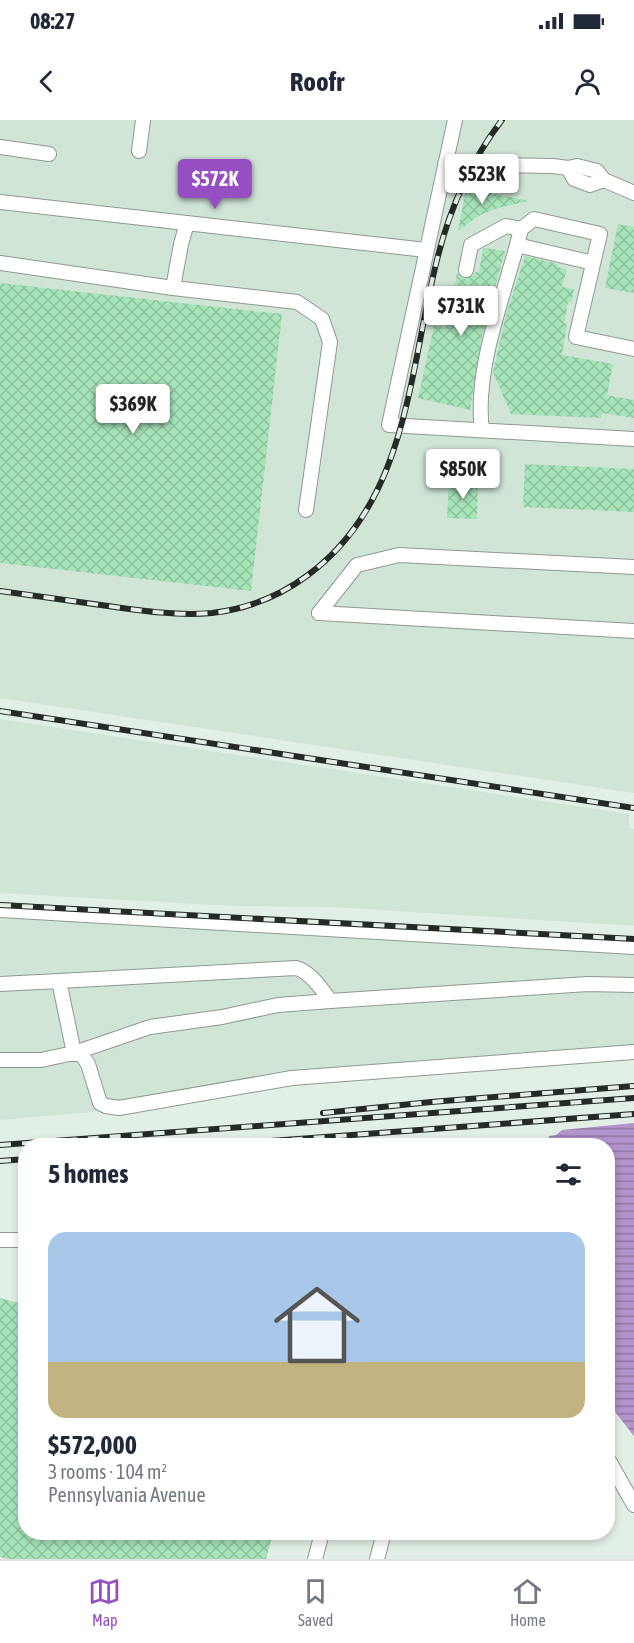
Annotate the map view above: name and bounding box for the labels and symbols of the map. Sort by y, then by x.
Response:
pin: $523K [440,154,524,205]
pin: $572K [173,159,257,210]
pin: $731K [419,286,503,337]
pin: $369K [91,384,175,435]
pin: $850K [421,449,505,500]

